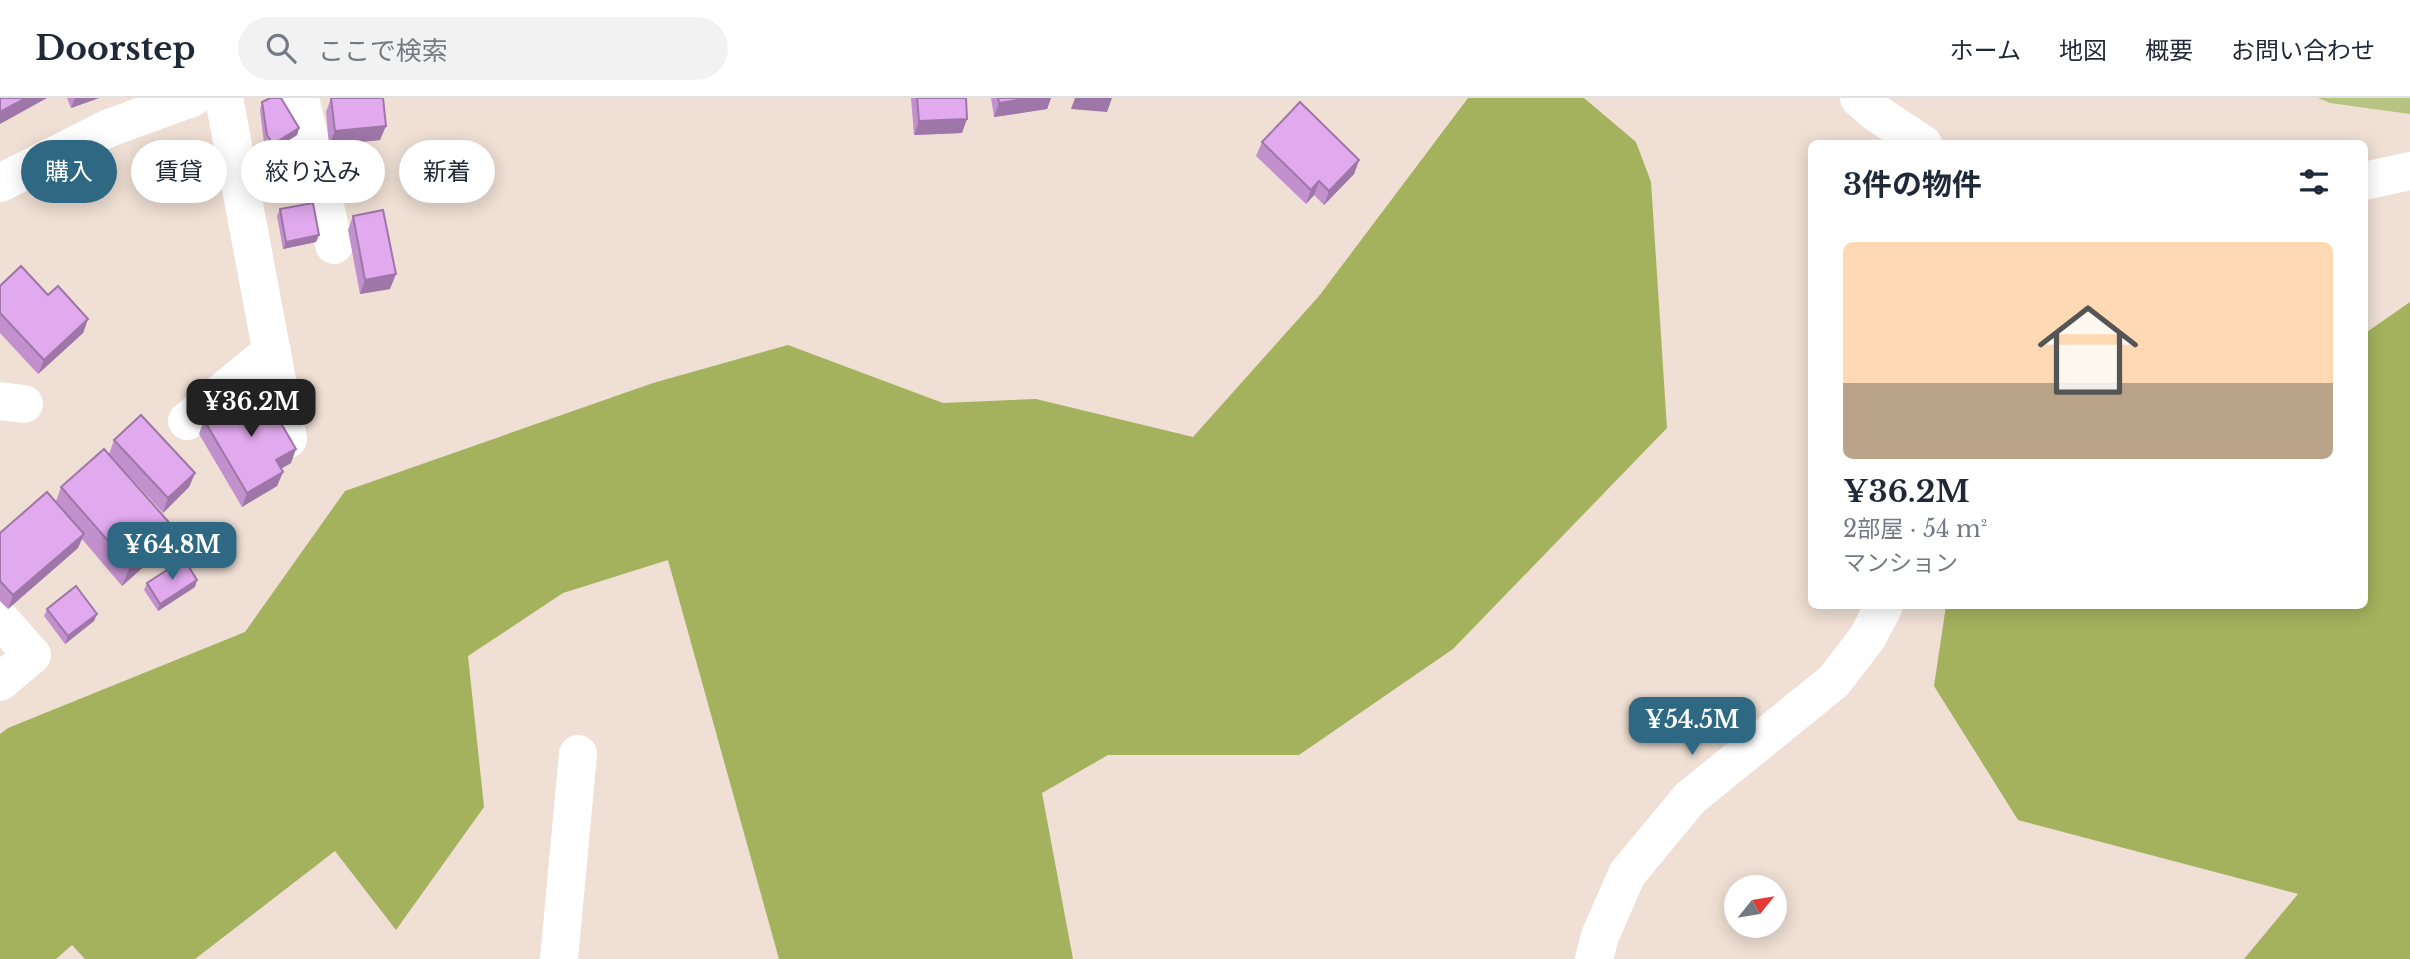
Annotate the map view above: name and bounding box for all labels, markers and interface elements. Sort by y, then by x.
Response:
search box [238,17,728,80]
text: Doorstep [35,28,196,69]
icon: search [262,29,300,67]
text: ここで検索 [318,35,448,67]
text: ホーム [1950,36,2021,65]
text: 地図 [2059,36,2107,65]
text: 概要 [2145,36,2193,65]
text: お問い合わせ [2231,36,2375,65]
chip: 購入 [21,140,117,203]
chip: 賃貸 [131,140,227,203]
chip: 絞り込み [241,140,385,203]
chip: 新着 [399,140,495,203]
icon: filters [2295,163,2333,201]
text: 3件の物件 [1843,166,1982,203]
icon: home [2025,287,2151,413]
pin: ¥36.2M [194,380,308,439]
text: ¥36.2M [202,388,300,416]
text: ¥36.2M [1843,473,1970,510]
text: 2部屋 · 54 m² [1843,515,1987,543]
pin: ¥64.8M [115,522,229,582]
text: ¥64.8M [123,531,221,559]
text: マンション [1843,549,1958,577]
pin: ¥54.5M [1635,698,1749,757]
text: ¥54.5M [1645,706,1739,734]
north arrow [1724,875,1787,938]
map controls [1724,875,1787,938]

